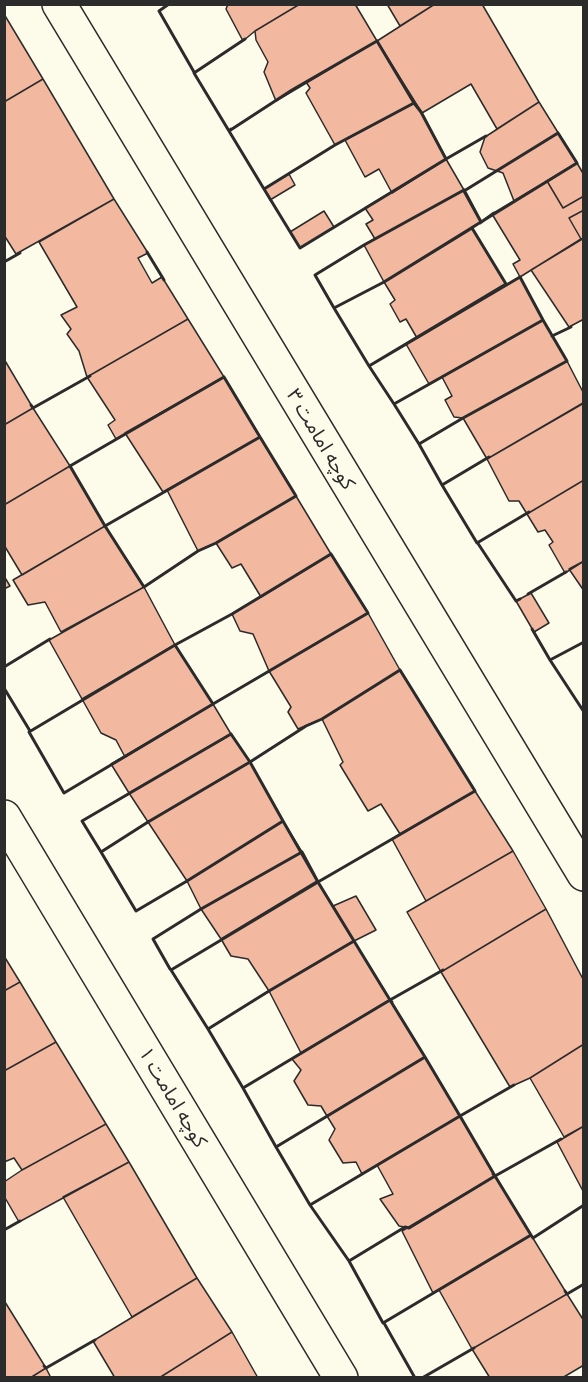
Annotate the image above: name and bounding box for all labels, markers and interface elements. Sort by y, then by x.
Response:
street label: کوچه امامت ۳ [282,384,360,494]
street label: کوچه امامت ۱ [134,1042,212,1152]

